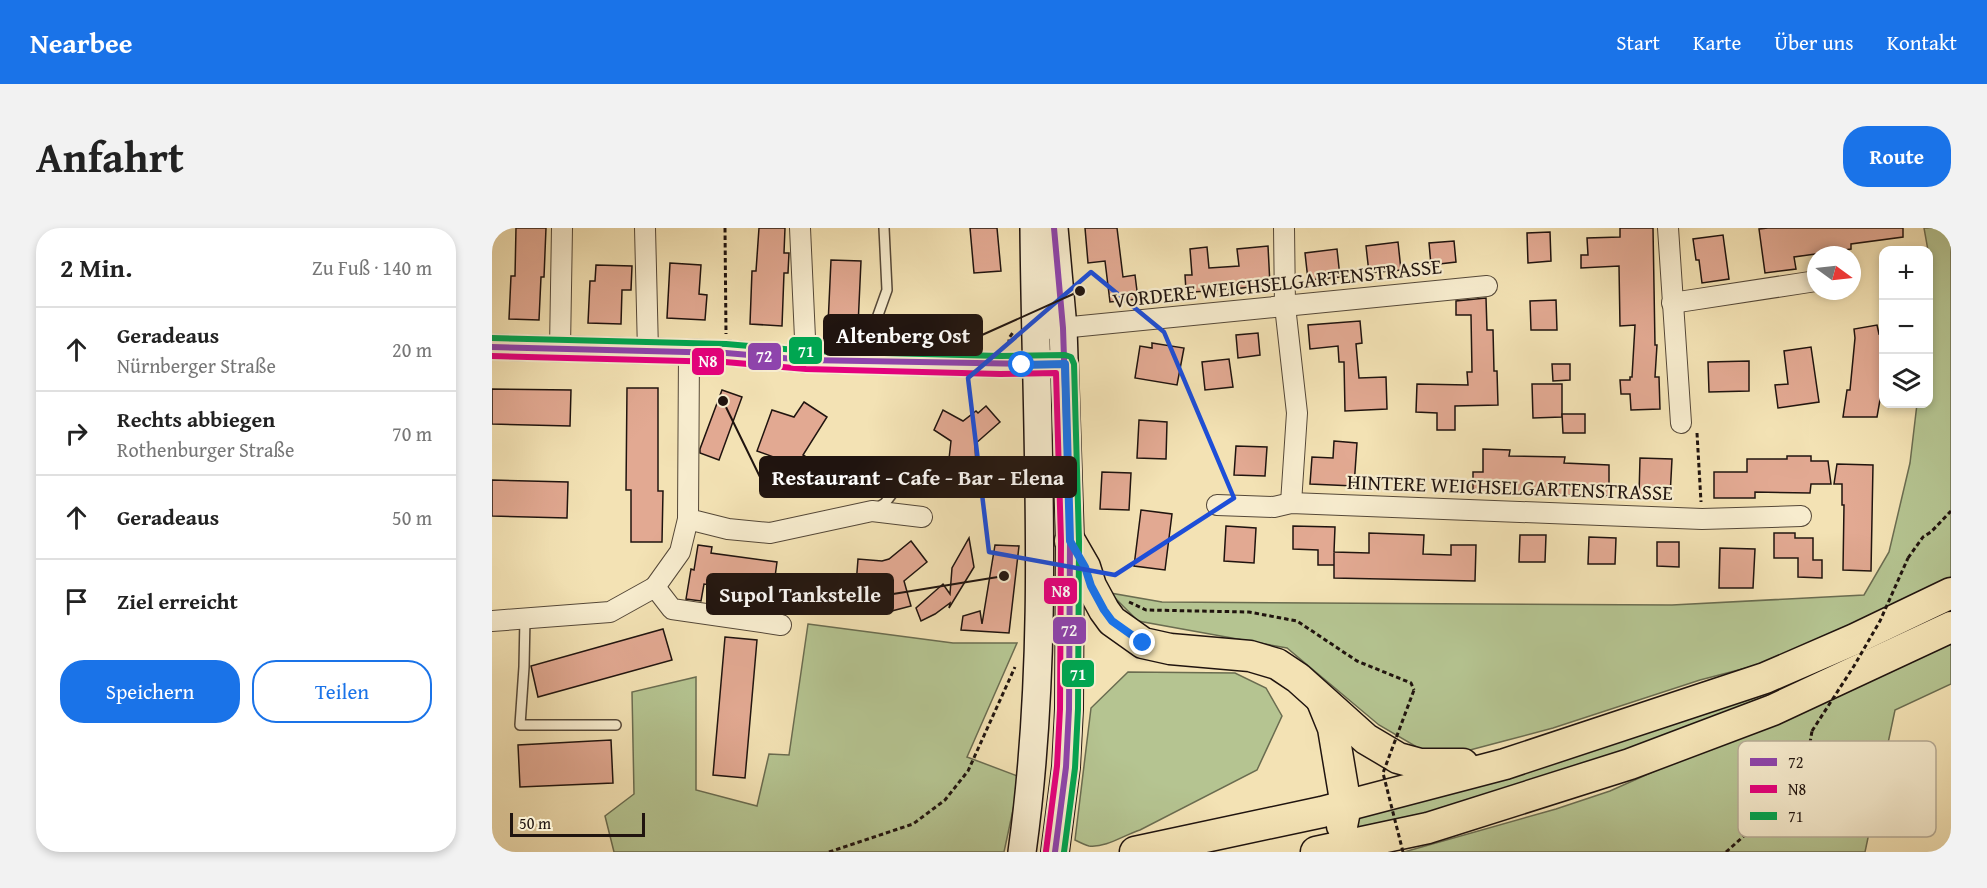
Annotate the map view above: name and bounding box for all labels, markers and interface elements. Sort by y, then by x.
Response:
text: Nearbee [30,22,133,63]
text: Start [1616,27,1660,58]
text: Karte [1693,27,1741,58]
text: Über uns [1774,27,1854,58]
text: Kontakt [1887,27,1957,58]
text: Anfahrt [36,126,184,187]
button: Route [1843,126,1951,187]
north arrow [1807,246,1861,300]
map controls [1879,246,1933,408]
button: + [1879,246,1933,300]
text: 2 Min. [60,248,132,287]
street label: VORDERE WEICHSELGARTENSTRASSE [1111,250,1443,316]
text: Zu Fuß · 140 m [312,253,432,282]
button: − [1879,300,1933,354]
callout: Altenberg Ost [824,315,982,355]
text: Geradeaus [117,319,219,351]
text: Altenberg Ost [836,319,971,351]
icon: ahead [60,333,93,366]
text: 20 m [392,335,432,364]
line badge: 71 [788,336,823,365]
text: 71 [798,339,814,363]
line badge: 72 [747,342,782,371]
text: 72 [756,344,772,368]
line badge: N8 [691,347,725,376]
text: N8 [699,349,717,373]
text: Nürnberger Straße [117,351,276,380]
route start [1008,351,1034,377]
button: layers [1879,354,1933,408]
text: Rechts abbiegen [117,403,275,435]
icon: right [60,417,93,450]
text: 70 m [392,419,432,448]
text: Rothenburger Straße [117,435,294,464]
callout: Restaurant - Cafe - Bar - Elena [760,457,1076,497]
text: Restaurant - Cafe - Bar - Elena [772,461,1065,493]
street label: HINTERE WEICHSELGARTENSTRASSE [1346,466,1674,508]
icon: ahead [60,501,93,534]
text: Geradeaus [117,501,219,533]
text: 50 m [392,503,432,532]
callout: Supol Tankstelle [707,574,893,614]
line badge: N8 [1043,577,1078,605]
text: Supol Tankstelle [719,578,881,610]
text: N8 [1052,579,1070,603]
icon: arrive [60,585,93,618]
text: Ziel erreicht [117,585,238,617]
line badge: 72 [1052,616,1087,645]
text: 72 [1061,618,1077,642]
route end [1129,629,1155,655]
line badge: 71 [1061,659,1095,688]
button: Speichern [60,660,240,723]
button: Teilen [252,660,432,723]
text: 71 [1070,662,1086,686]
legend [1738,741,1936,837]
text: 72 [1788,750,1803,774]
text: N8 [1788,777,1806,801]
text: 71 [1788,804,1803,828]
scale bar [510,810,645,838]
text: 50 m [519,811,551,835]

